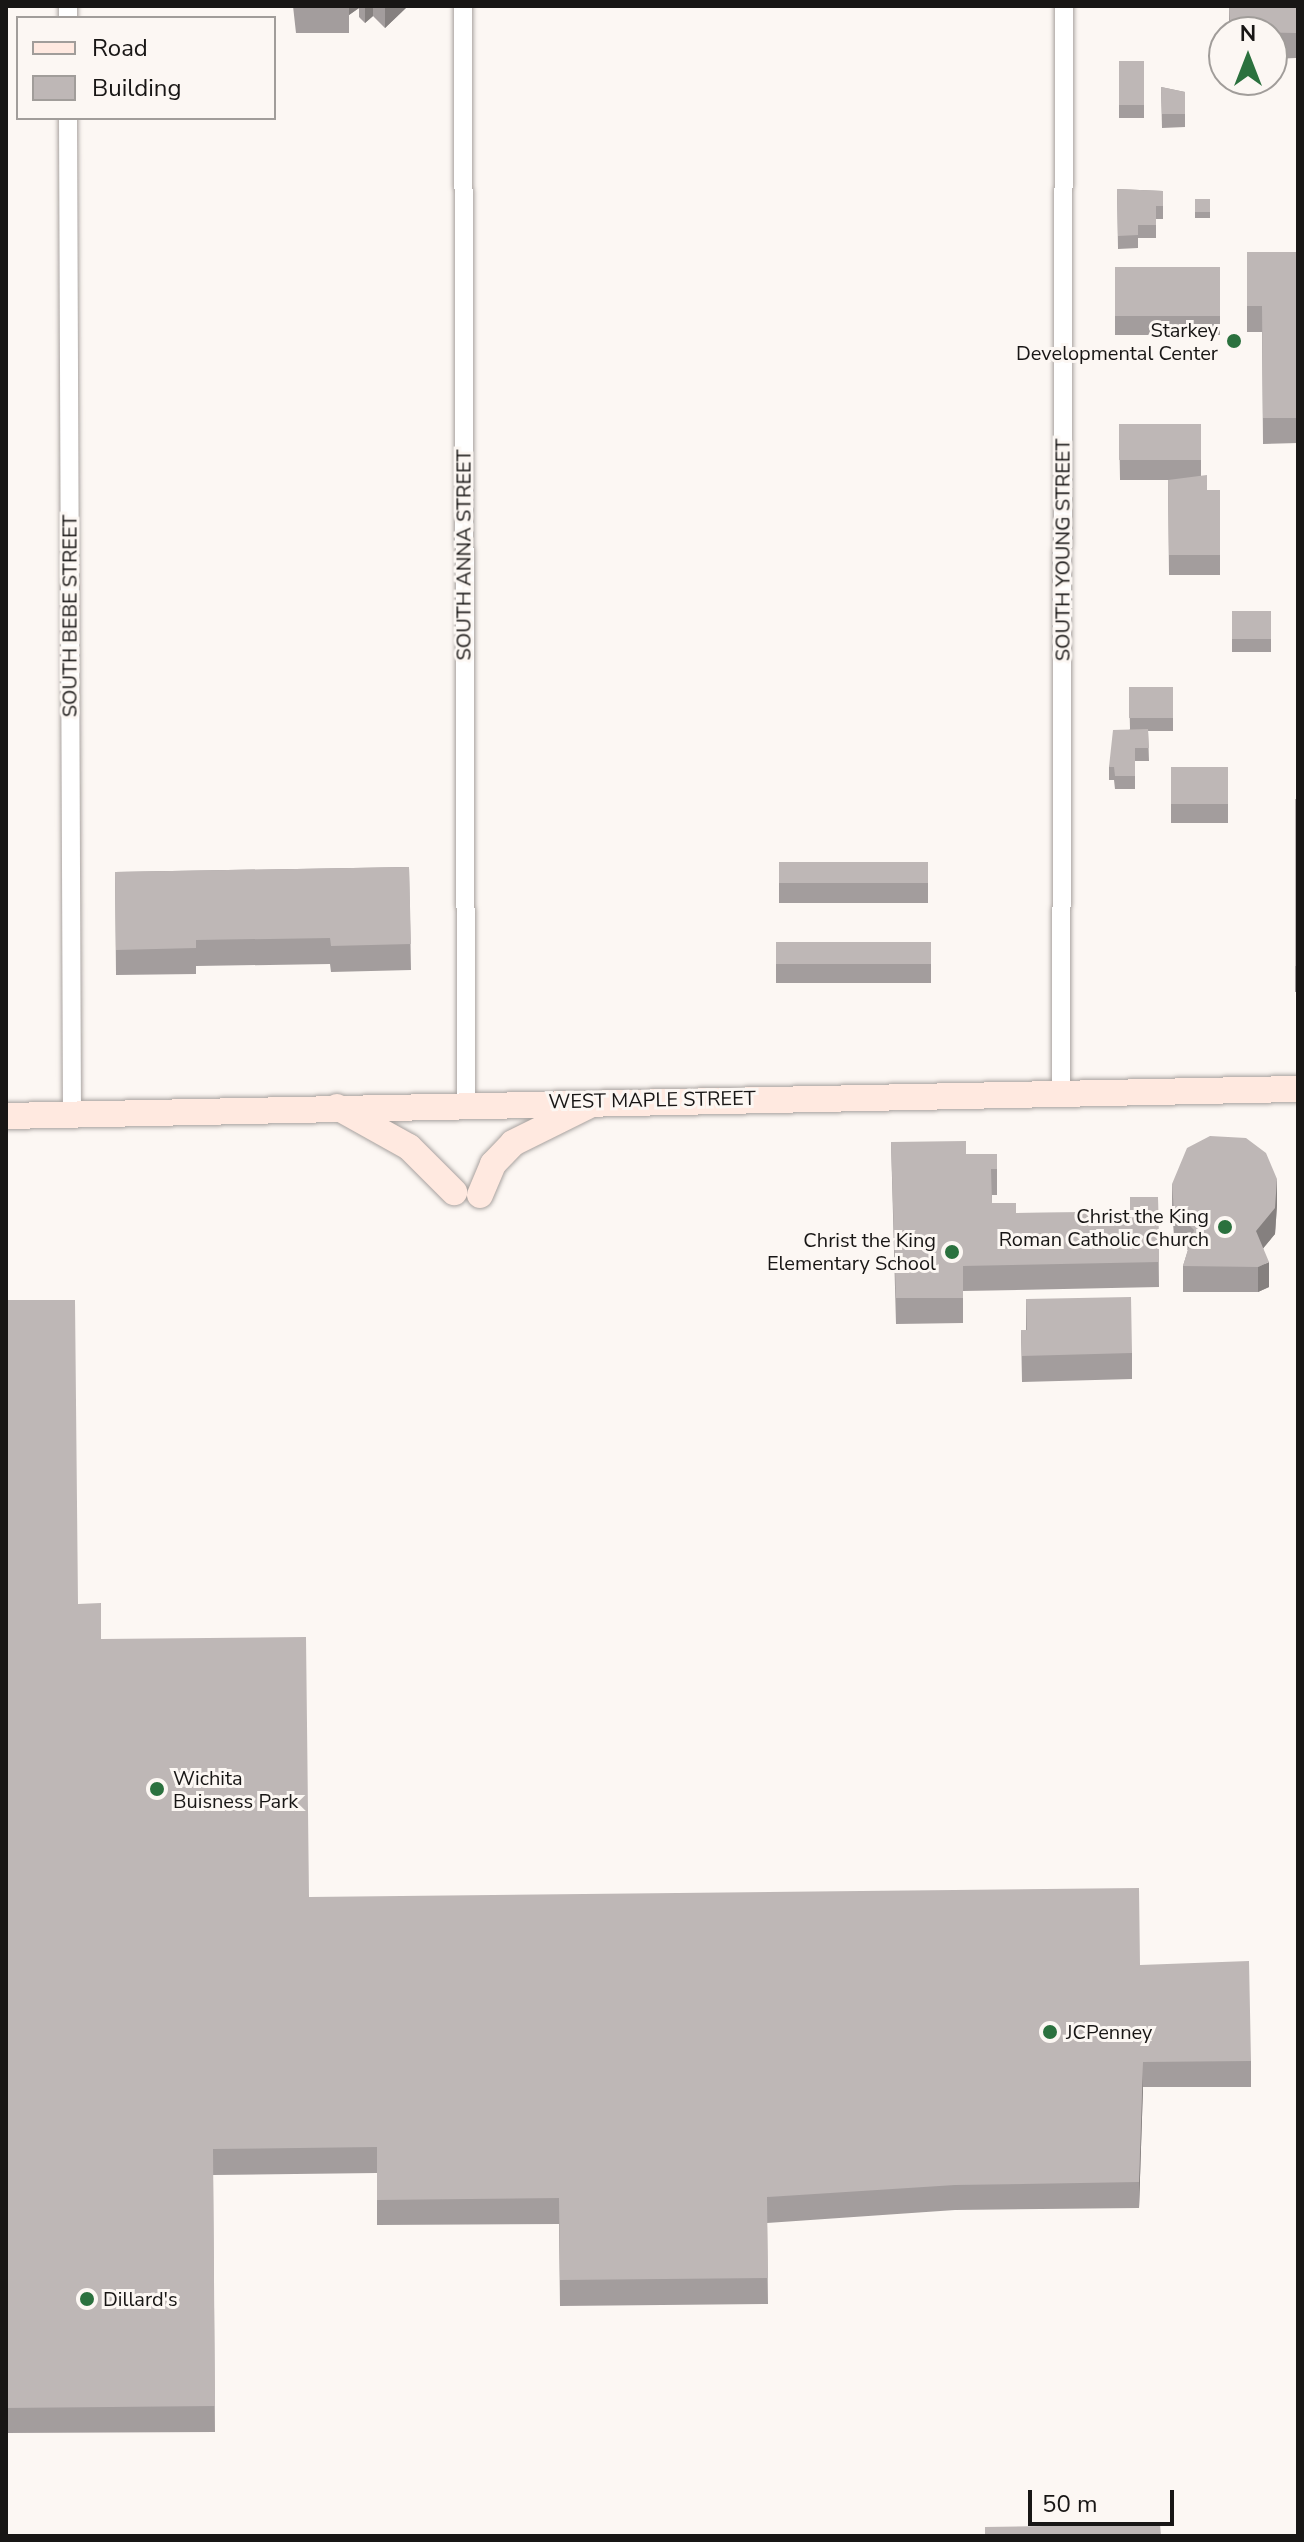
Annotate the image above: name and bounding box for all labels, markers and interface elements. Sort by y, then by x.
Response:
legend [16,16,276,120]
north arrow [1208,16,1288,96]
text: N [1240,19,1256,49]
text: Road [92,32,148,64]
text: Building [92,72,182,104]
place label: Starkey Developmental Center [1016,318,1218,365]
marker: Starkey Developmental Center [1225,332,1243,350]
street label: SOUTH YOUNG STREET [1051,439,1075,661]
street label: SOUTH ANNA STREET [452,449,476,661]
street label: SOUTH BEBE STREET [58,515,82,717]
street label: WEST MAPLE STREET [548,1086,756,1114]
place label: Christ the King Roman Catholic Church [999,1204,1209,1251]
marker: Christ the King Roman Catholic Church [1216,1218,1234,1236]
place label: Christ the King Elementary School [767,1228,936,1275]
marker: Christ the King Elementary School [943,1243,961,1261]
place label: Wichita Buisness Park [173,1766,298,1813]
marker: Wichita Buisness Park [148,1780,166,1798]
place label: JCPenney [1066,2020,1152,2044]
marker: JCPenney [1041,2023,1059,2041]
place label: Dillard's [103,2287,178,2311]
marker: Dillard's [78,2290,96,2308]
scale bar [1032,2474,1178,2524]
text: 50 m [1042,2488,1098,2520]

